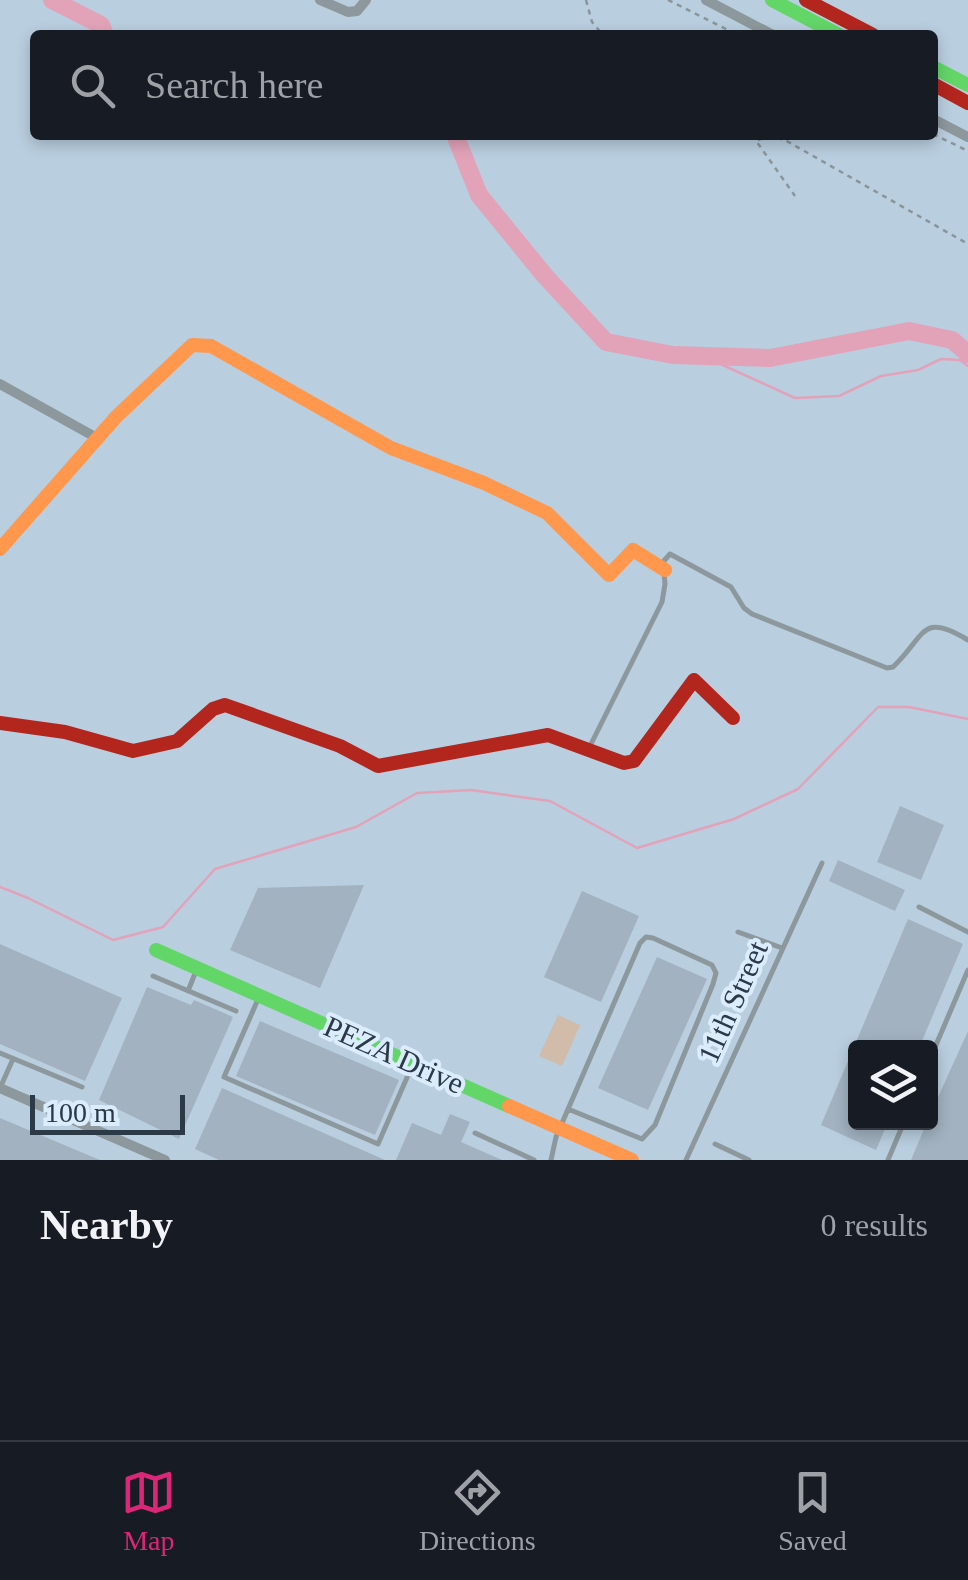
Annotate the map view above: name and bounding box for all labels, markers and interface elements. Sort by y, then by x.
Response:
search box [30,30,938,140]
icon: search [65,58,120,113]
text: Search here [145,64,323,106]
street label: 11th Street [691,935,774,1068]
street label: PEZA Drive [319,1009,469,1100]
map controls [848,1040,938,1130]
button: layers [848,1040,938,1130]
scale bar [30,1090,185,1134]
text: 100 m [45,1097,116,1128]
text: Nearby [40,1202,173,1248]
text: 0 results [820,1207,928,1243]
tab: Map [121,1465,176,1557]
tab: Directions [419,1465,536,1557]
tab: Saved [778,1465,847,1557]

